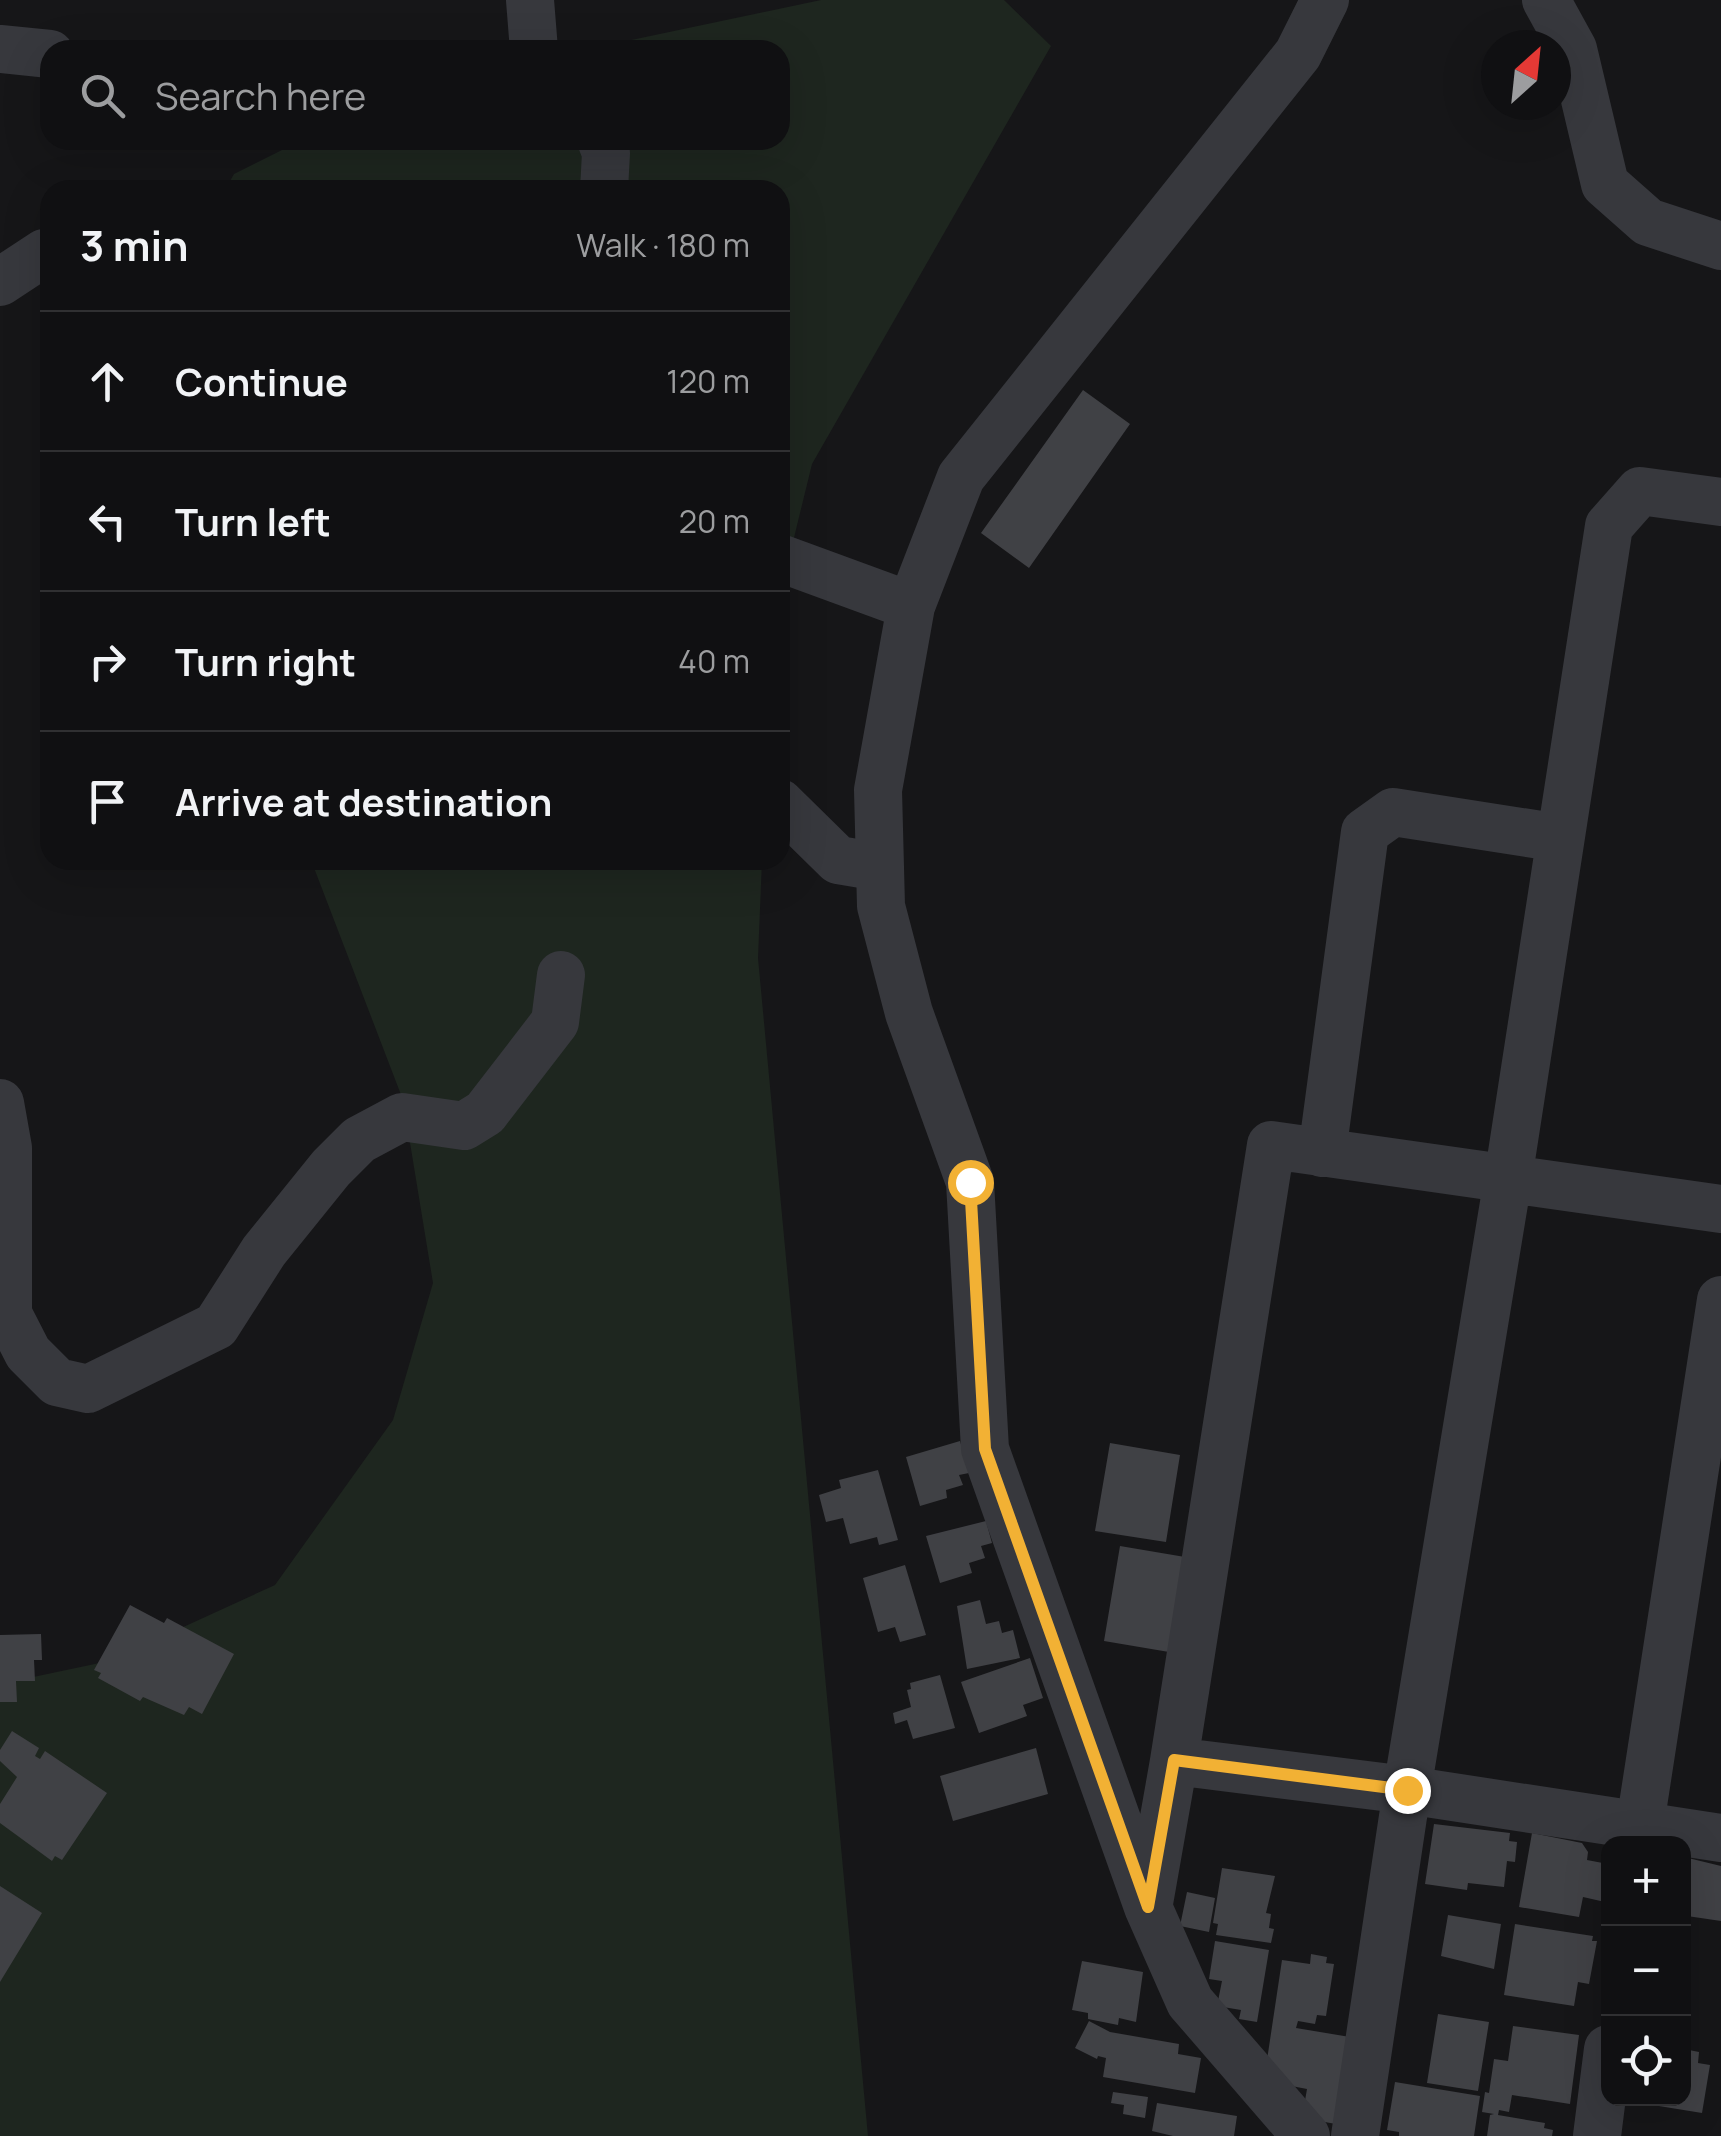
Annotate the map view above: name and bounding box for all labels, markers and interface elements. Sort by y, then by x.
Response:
north arrow [1481,30,1571,120]
search box [40,40,790,150]
icon: search [75,68,130,123]
text: Search here [155,69,366,121]
text: 3 min [80,216,189,274]
text: Walk · 180 m [576,223,750,267]
icon: ahead [80,354,135,409]
text: Continue [175,355,348,407]
text: 120 m [666,359,750,403]
icon: left [80,494,135,549]
text: Turn left [175,495,331,547]
text: 20 m [679,499,750,543]
icon: right [80,634,135,689]
text: Turn right [175,635,356,687]
text: 40 m [678,639,750,683]
icon: arrive [80,774,135,829]
text: Arrive at destination [175,775,552,827]
route start [948,1160,994,1206]
route end [1385,1768,1431,1814]
map controls [1601,1836,1691,2106]
button: + [1601,1836,1691,1926]
button: − [1601,1926,1691,2016]
button: locate [1601,2016,1691,2106]

